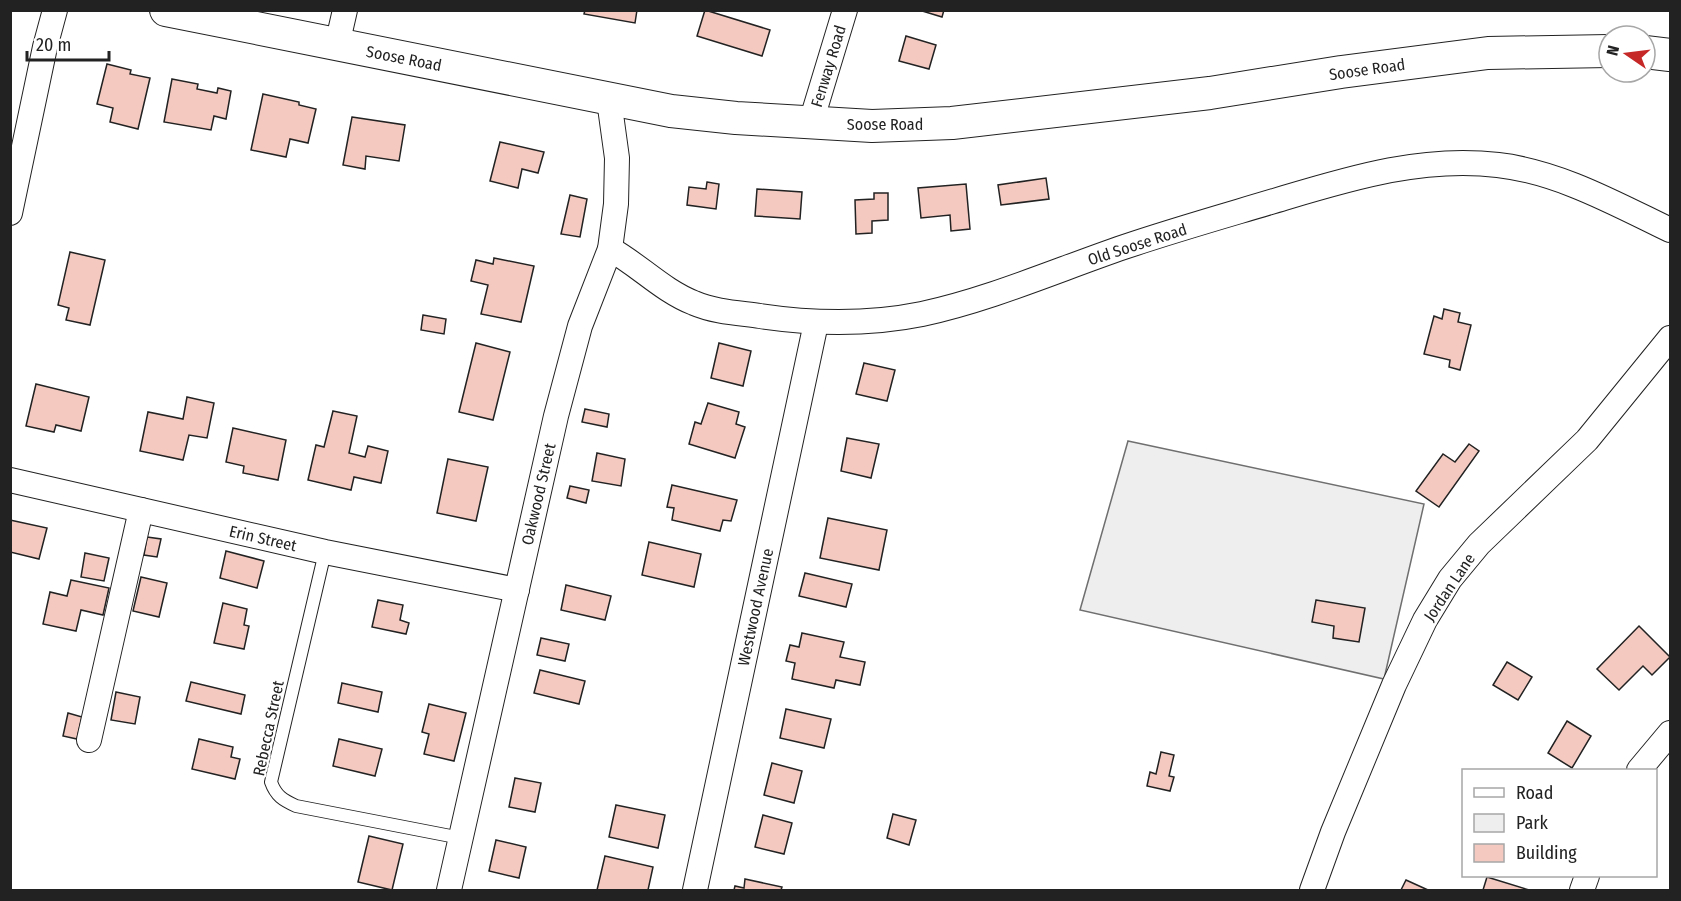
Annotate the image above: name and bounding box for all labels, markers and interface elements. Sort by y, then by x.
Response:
street label: Fenway Road [807,23,850,109]
scale bar [27,24,110,62]
north arrow [1597,24,1657,84]
text: 20 m [36,34,71,56]
street label: Soose Road [365,42,443,75]
text: N [1603,44,1623,57]
street label: Soose Road [1328,55,1406,84]
street label: Soose Road [847,115,923,134]
street label: Old Soose Road [1085,220,1189,269]
street label: Oakwood Street [518,440,560,547]
street label: Erin Street [227,522,299,556]
street label: Westwood Avenue [734,547,777,668]
street label: Jordan Lane [1420,550,1479,625]
street label: Rebecca Street [249,678,288,778]
legend [1462,769,1657,877]
text: Road [1516,782,1553,804]
text: Park [1516,812,1549,834]
text: Building [1516,842,1577,864]

